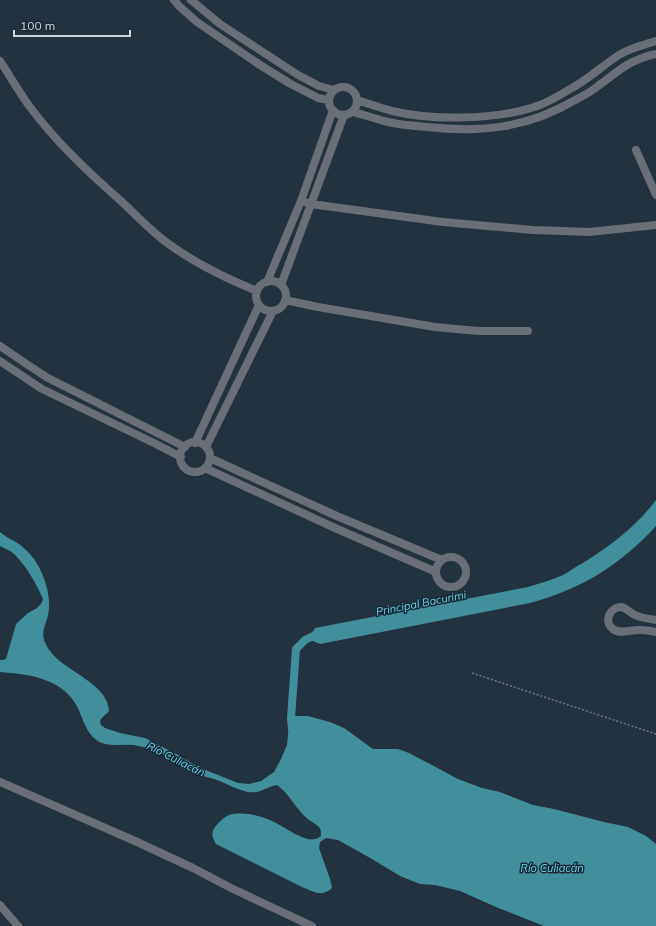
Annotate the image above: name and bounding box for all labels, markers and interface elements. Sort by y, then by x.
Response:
scale bar [14,12,130,38]
text: 100 m [20,18,55,33]
water label: Principal Bacurimi [375,587,468,619]
water label: Río Culiacán [145,738,207,780]
water label: Río Culiacán [520,861,584,875]

